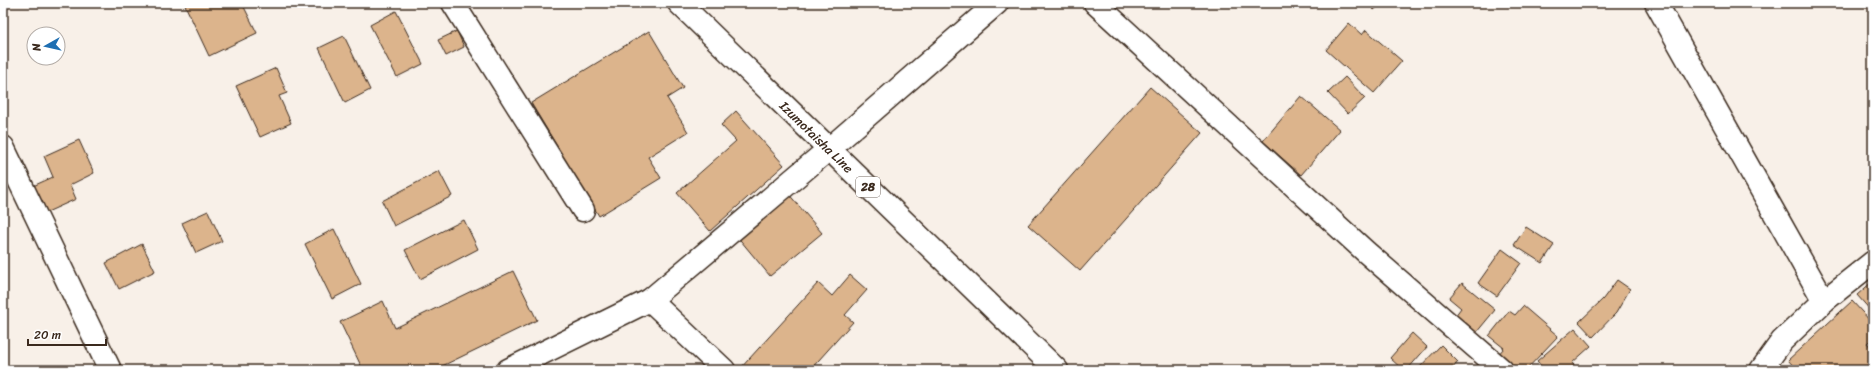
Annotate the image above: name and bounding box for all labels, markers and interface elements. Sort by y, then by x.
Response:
north arrow [26,26,66,66]
text: N [27,42,47,53]
street label: Izumotaisha Line [773,95,859,179]
road number: 28 [856,177,880,197]
scale bar [28,321,106,347]
text: 20 m [34,324,61,346]

